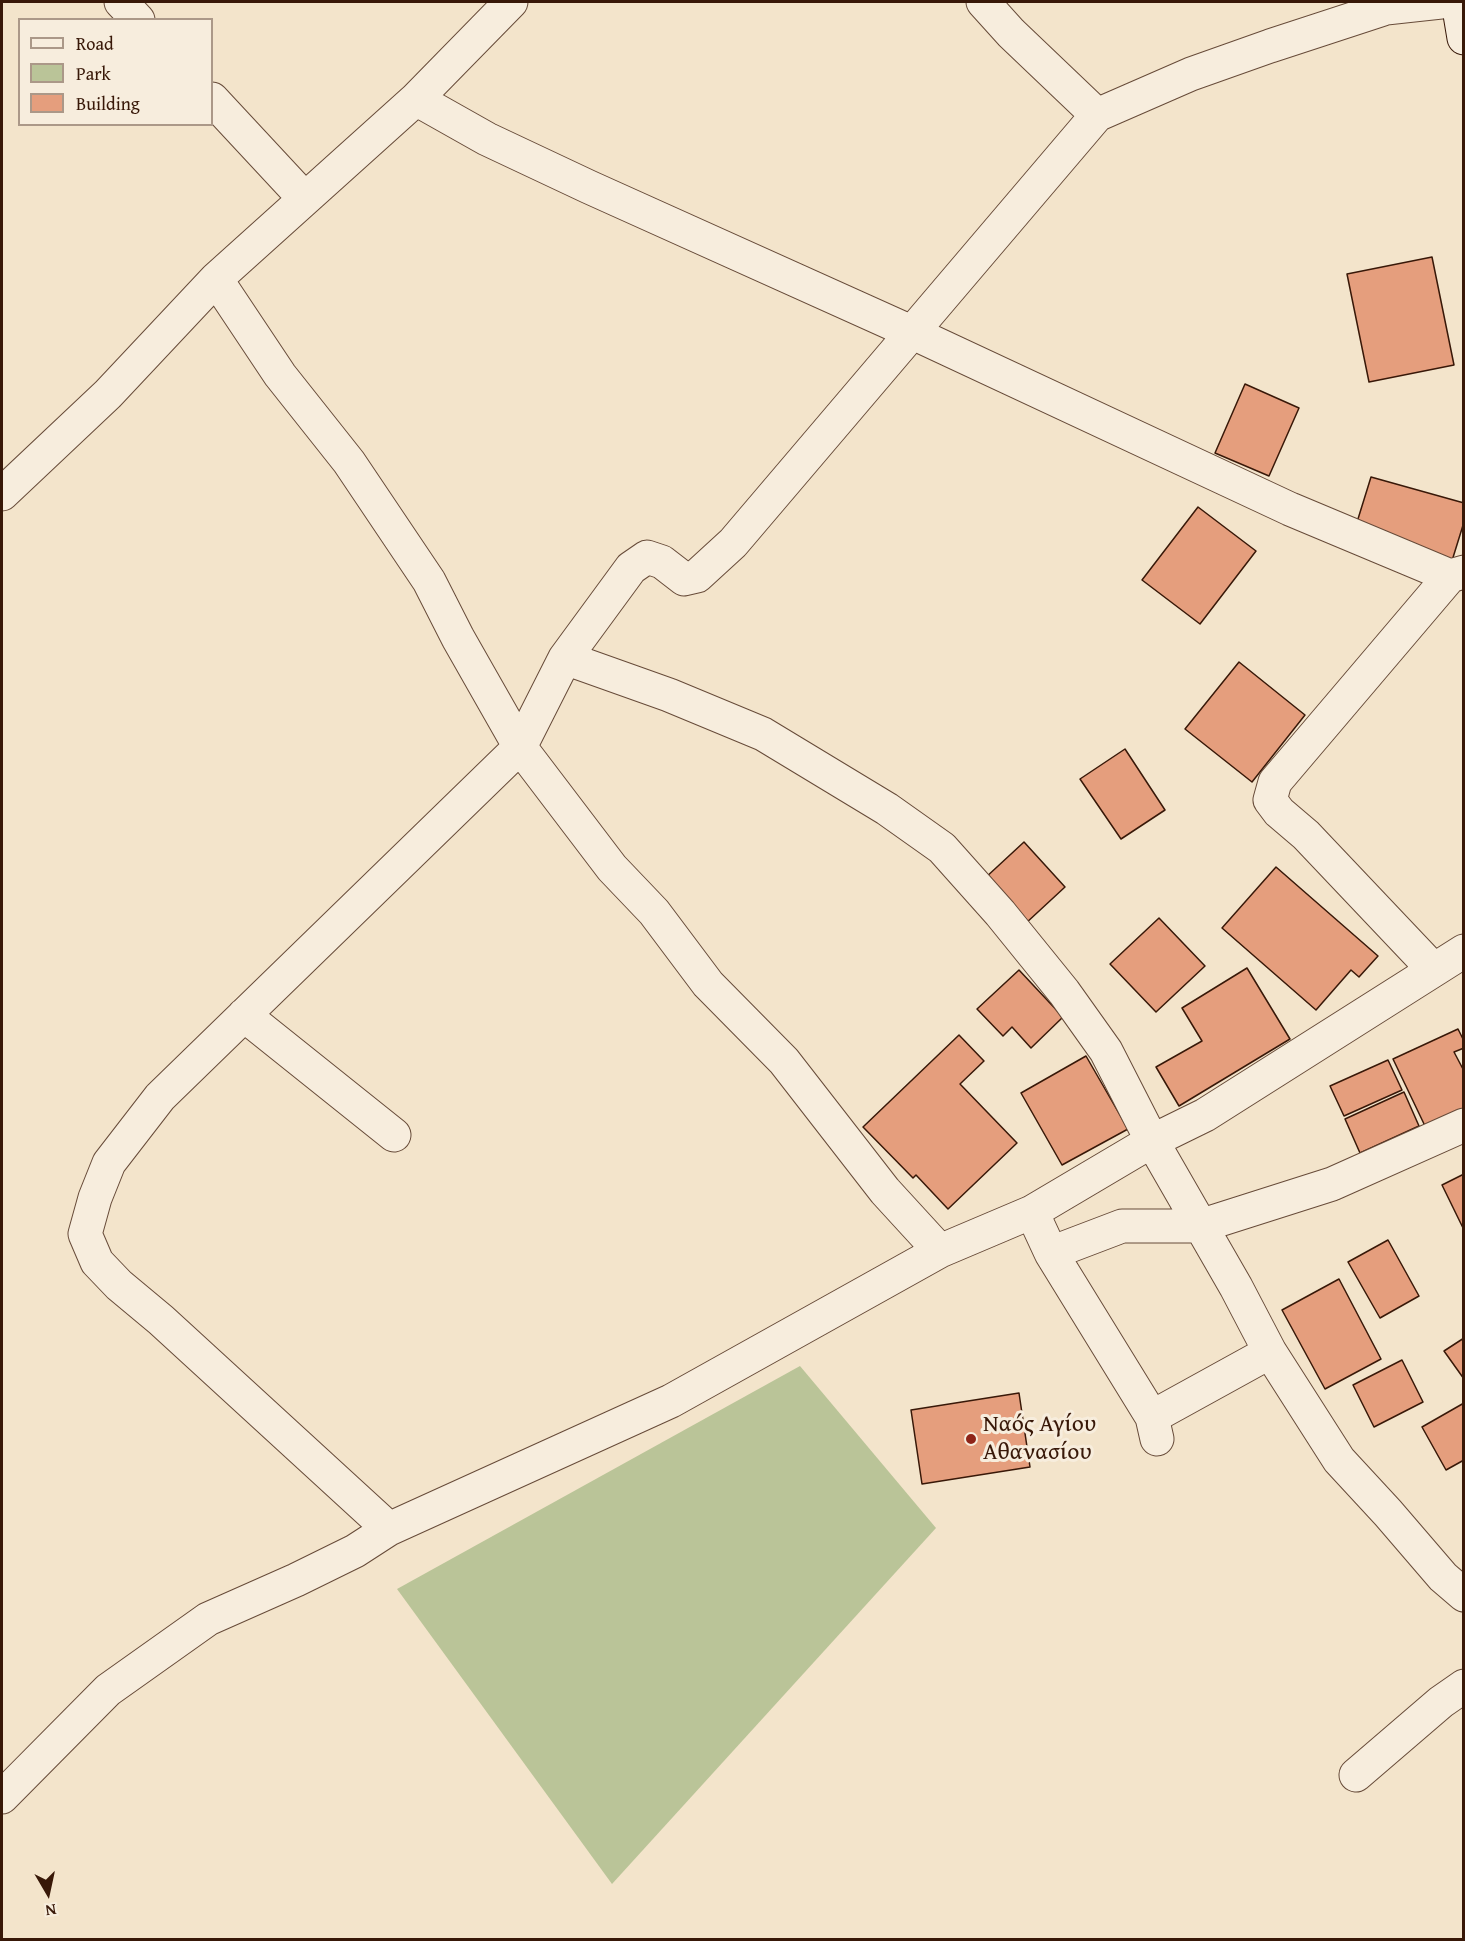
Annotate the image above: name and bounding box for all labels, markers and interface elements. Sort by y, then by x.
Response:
legend [18,18,213,126]
text: Road [76,30,114,57]
text: Park [76,60,111,87]
text: Building [76,90,140,117]
place label: Ναός Αγίου Αθανασίου [983,1411,1096,1467]
marker: Ναός Αγίου Αθανασίου [964,1432,978,1446]
north arrow [18,1863,78,1923]
text: N [44,1898,58,1923]

